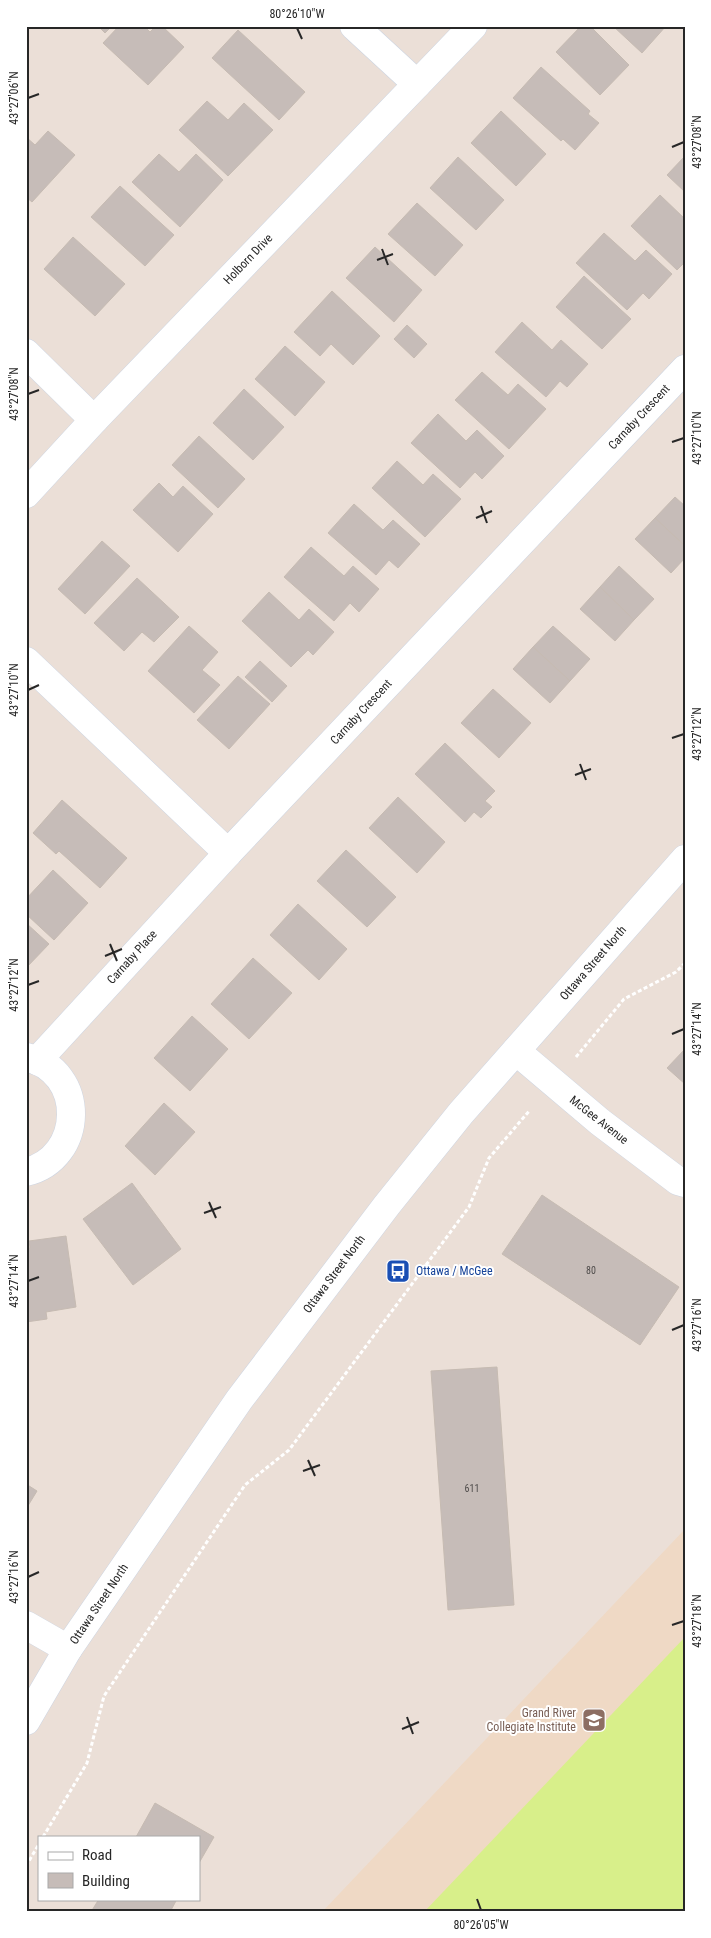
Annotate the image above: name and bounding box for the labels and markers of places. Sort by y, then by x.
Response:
bus stop icon: Ottawa / McGee [385,1258,411,1284]
place label: Ottawa / McGee [416,1264,493,1278]
place label: Grand River Collegiate Institute [487,1706,576,1734]
school or university icon: Grand River Collegiate Institute [581,1707,607,1733]

